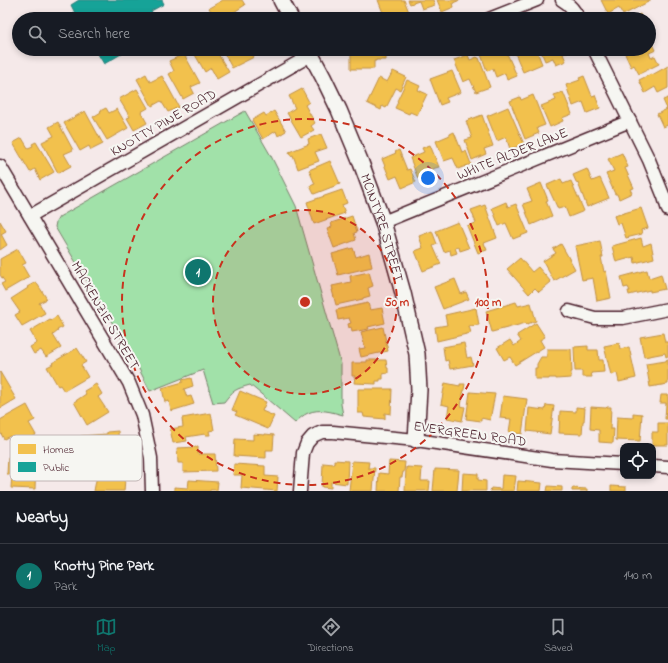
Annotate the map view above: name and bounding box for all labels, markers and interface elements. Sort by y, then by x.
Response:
search box [12,12,656,56]
icon: search [26,23,48,45]
text: Search here [58,23,130,45]
street label: KNOTTY PINE ROAD [107,84,221,162]
street label: WHITE ALDER LANE [454,123,571,186]
your location [418,168,438,188]
street label: MCINTYRE STREET [354,171,408,285]
street label: MACKENZIE STREET [65,257,144,374]
pin: 1 [185,257,211,287]
text: 50 m [385,294,410,312]
text: 100 m [475,294,502,312]
centre of rings [298,295,312,309]
street label: EVERGREEN ROAD [412,416,528,453]
legend [10,435,142,481]
text: Homes [43,442,75,458]
map controls [620,443,656,479]
button: locate [620,443,656,479]
text: Public [43,460,69,476]
text: Nearby [16,505,68,530]
text: Knotty Pine Park [54,555,154,577]
text: 1 [27,566,31,585]
text: 140 m [624,566,652,585]
text: Park [54,577,78,596]
tab: Map [95,616,117,656]
tab: Directions [308,616,354,656]
tab: Saved [544,616,573,656]

